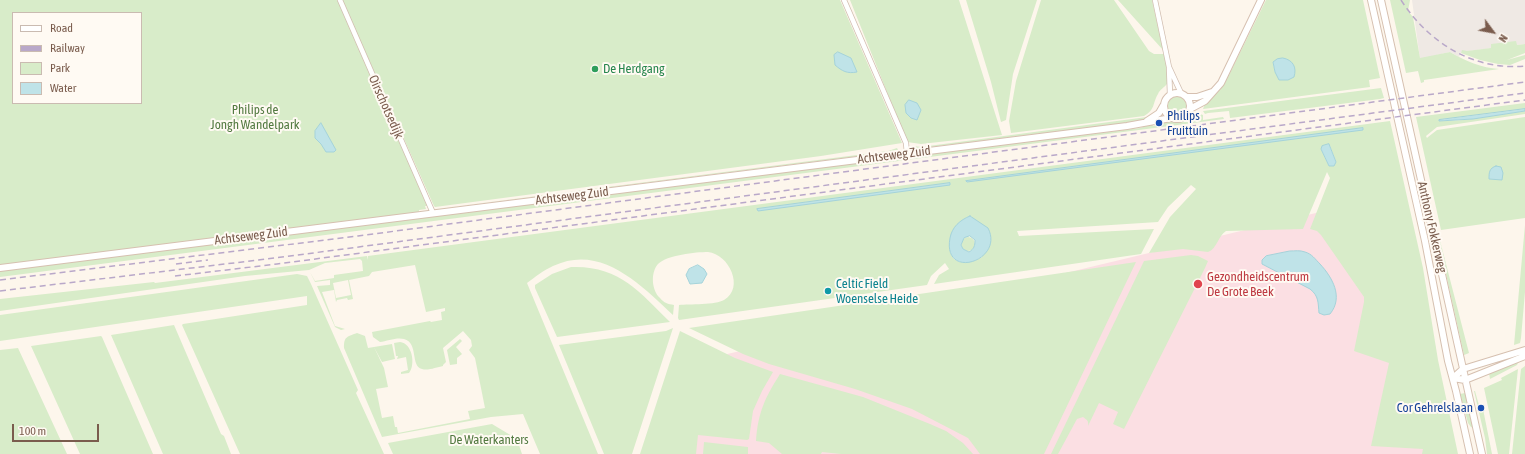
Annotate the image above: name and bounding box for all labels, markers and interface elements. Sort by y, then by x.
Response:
legend [12,12,142,104]
north arrow [1473,12,1513,52]
text: Road [50,21,73,35]
text: N [1496,32,1510,44]
text: Railway [50,41,85,55]
text: Park [50,61,70,75]
place label: De Herdgang [603,61,665,77]
marker: De Herdgang [590,64,600,74]
street label: Oirschotsedijk [365,73,407,141]
text: Water [50,81,76,95]
park label: Philips de Jongh Wandelpark [211,102,299,133]
place label: Philips Fruittuin [1167,108,1208,139]
marker: Philips Fruittuin [1154,118,1164,128]
street label: Achtseweg Zuid [856,143,932,167]
street label: Anthony Fokkerweg [1414,180,1450,274]
street label: Achtseweg Zuid [534,184,610,208]
street label: Achtseweg Zuid [213,224,289,248]
place label: Gezondheidscentrum De Grote Beek [1207,269,1309,300]
place label: Celtic Field Woenselse Heide [836,276,918,307]
marker: Gezondheidscentrum De Grote Beek [1192,278,1204,290]
marker: Celtic Field Woenselse Heide [823,286,833,296]
place label: Cor Gehrelslaan [1397,400,1473,416]
marker: Cor Gehrelslaan [1476,403,1486,413]
scale bar [14,416,101,442]
text: 100 m [19,424,46,438]
park label: De Waterkanters [449,432,529,448]

